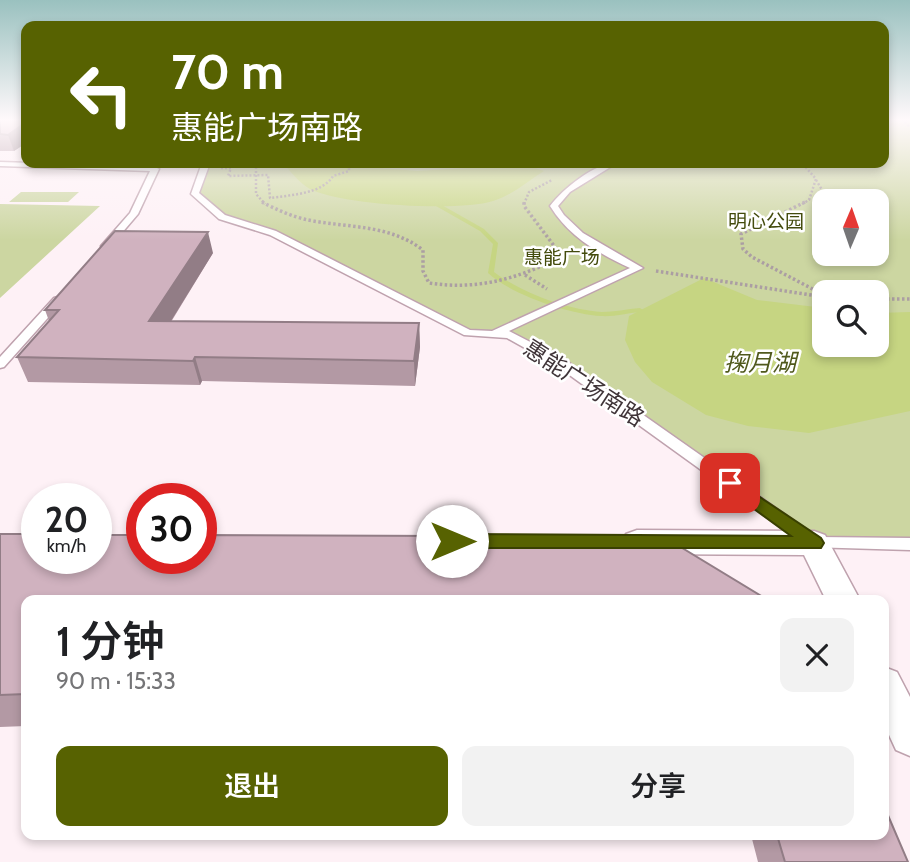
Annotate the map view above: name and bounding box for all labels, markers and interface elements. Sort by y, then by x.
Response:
text: 70 m [171,42,284,101]
icon: left [56,49,147,140]
text: 惠能广场南路 [171,108,363,147]
north arrow [812,189,889,266]
map controls [812,189,889,357]
park label: 明心公园 [728,210,804,233]
park label: 惠能广场 [524,246,600,269]
button: search [812,280,889,357]
street label: 惠能广场南路 [519,334,649,432]
water label: 掬月湖 [724,348,800,377]
pin [700,453,760,513]
icon: arrive [711,464,749,502]
speed limit sign: 30 [126,483,217,574]
text: 20 [45,498,88,541]
position arrow [415,504,489,578]
text: km/h [47,535,86,557]
text: 1 分钟 [56,615,164,667]
button: close [780,618,854,692]
text: 90 m · 15:33 [56,667,176,695]
button: 退出 [56,746,448,826]
button: 分享 [462,746,854,826]

